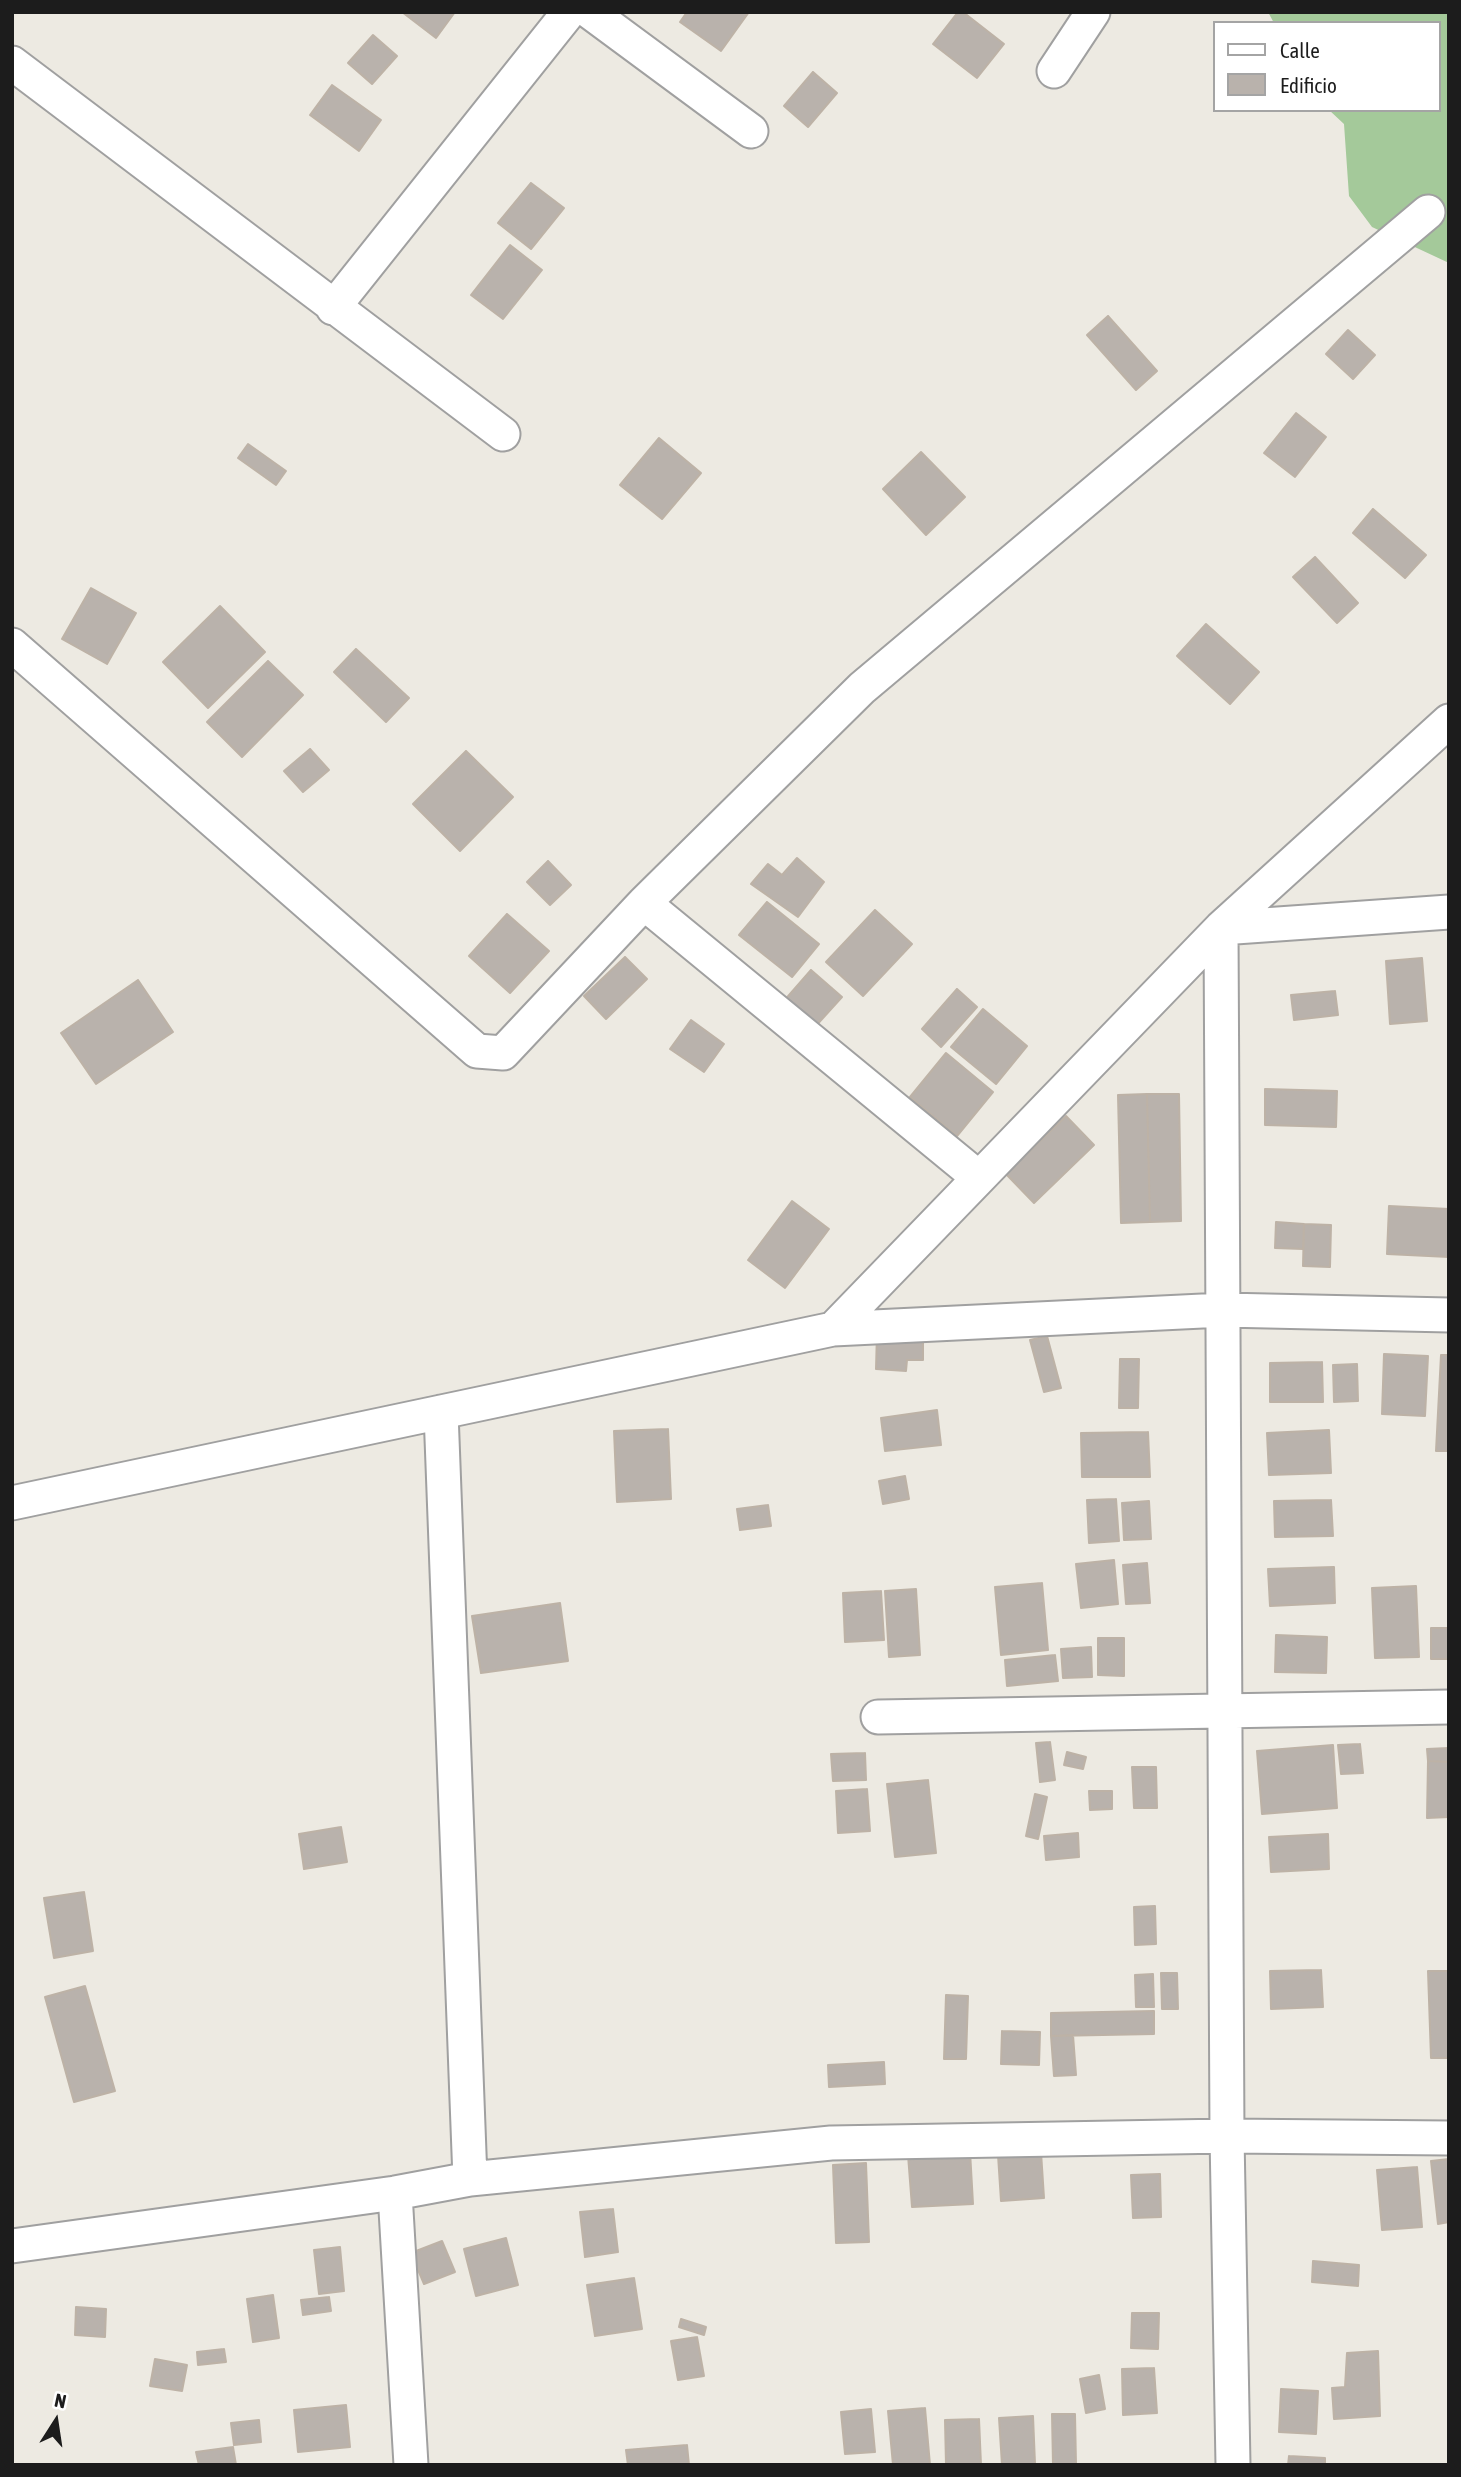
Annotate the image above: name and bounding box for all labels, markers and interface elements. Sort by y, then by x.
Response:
legend [1212,21,1440,112]
text: Calle [1280,38,1320,62]
text: Edificio [1280,73,1337,97]
north arrow [21,2386,91,2456]
text: N [53,2389,68,2412]

